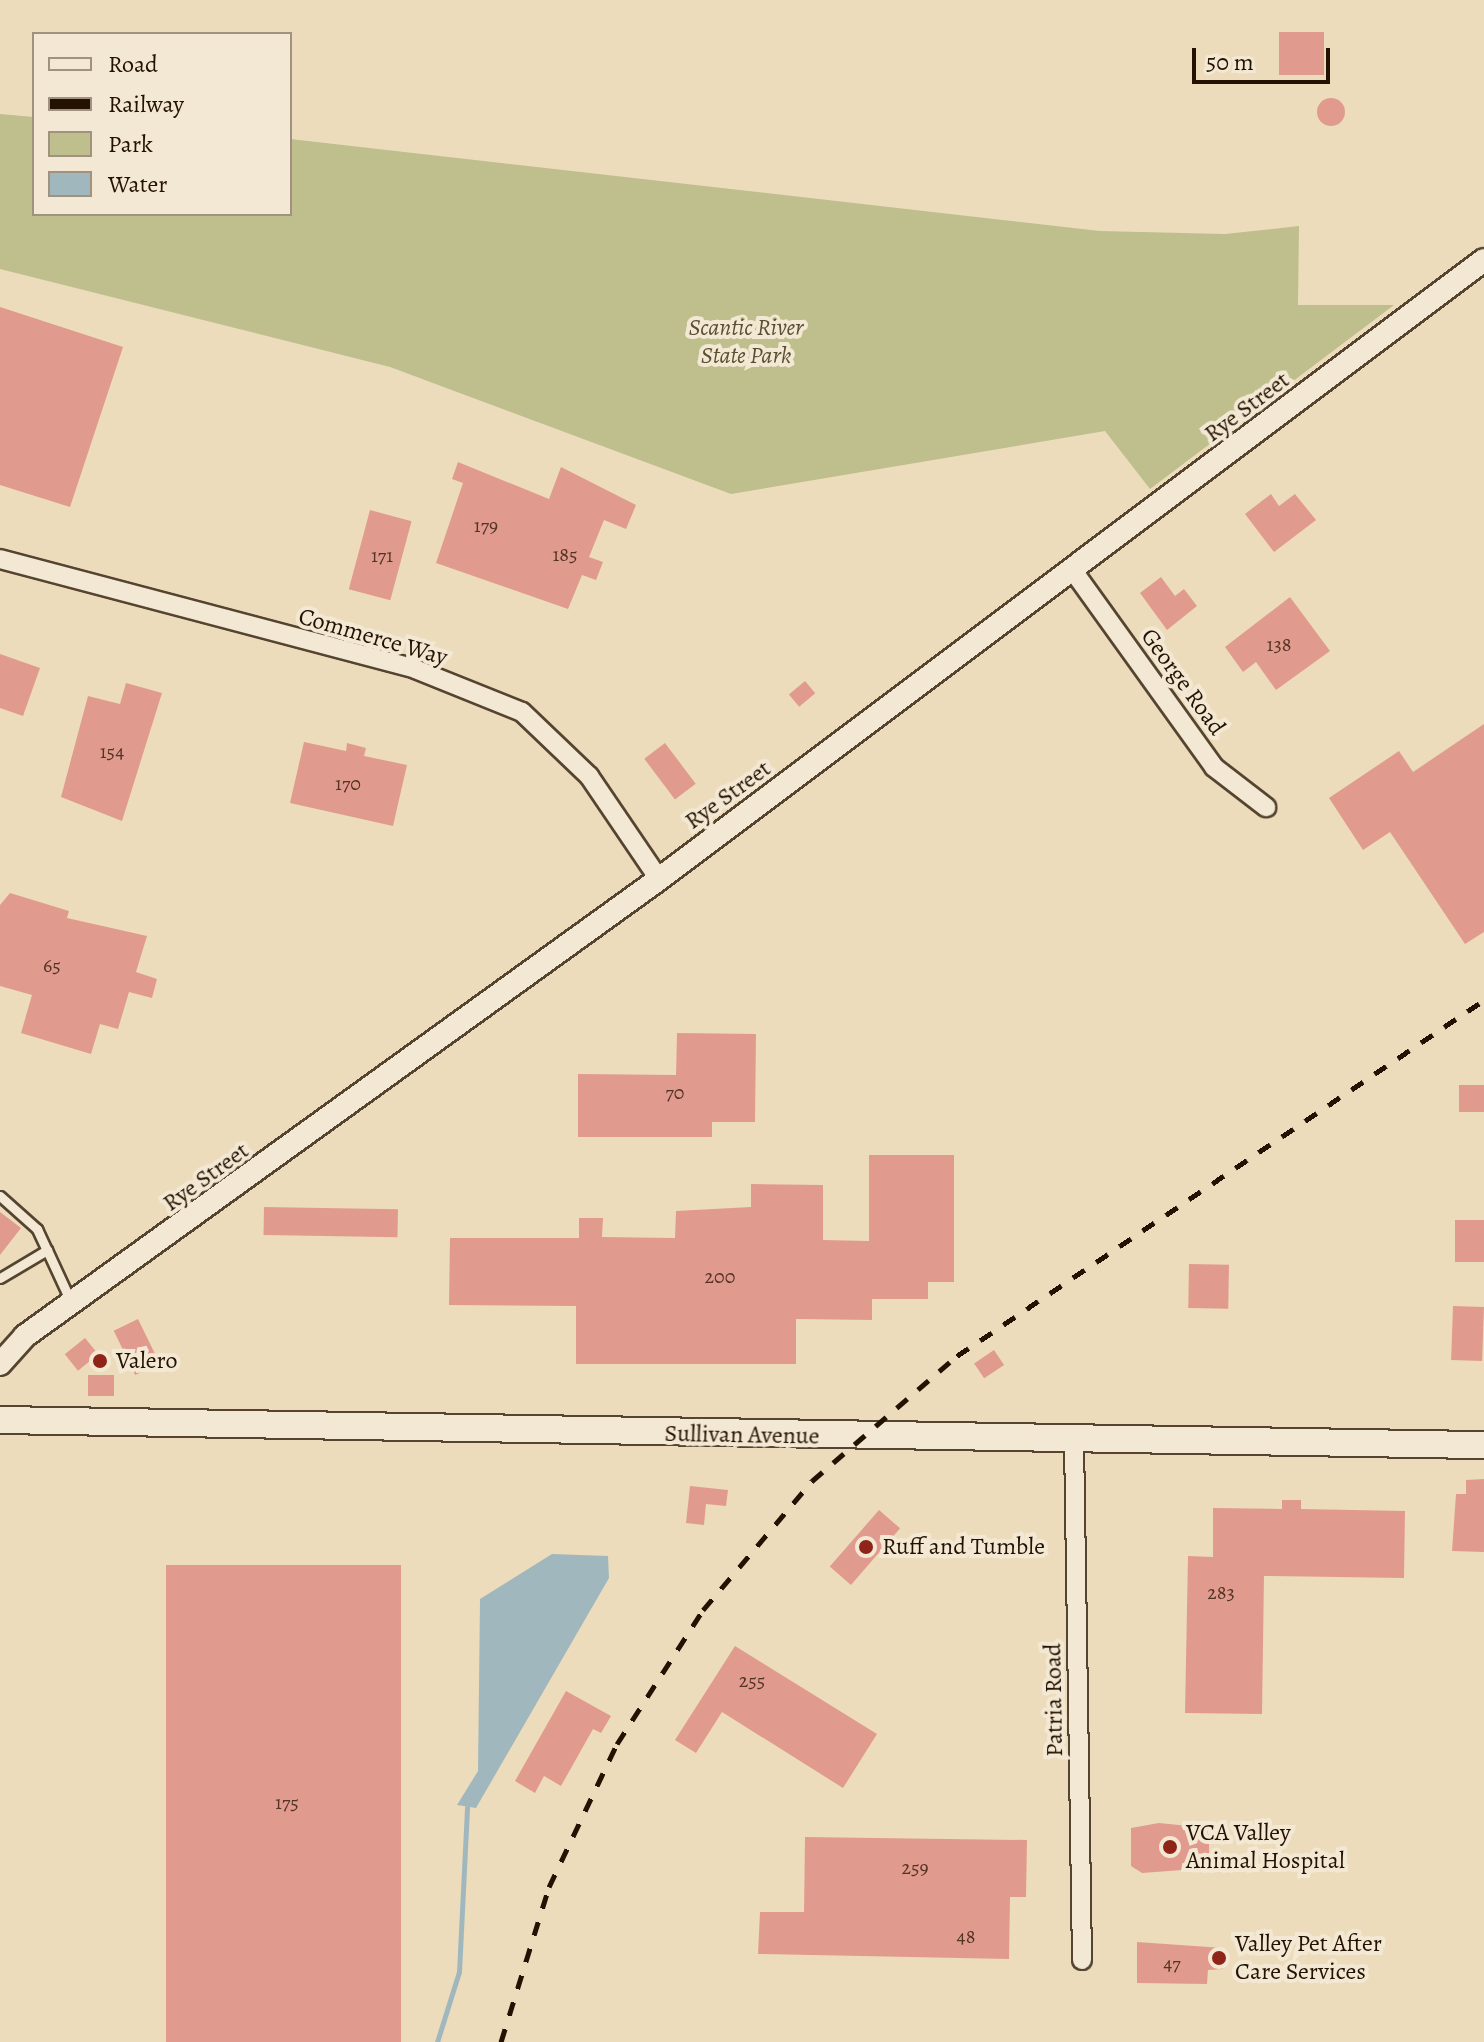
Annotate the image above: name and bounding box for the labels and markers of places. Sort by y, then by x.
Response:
place label: Valero [116,1347,177,1375]
marker: Valero [91,1352,109,1370]
place label: Ruff and Tumble [882,1533,1045,1561]
marker: Ruff and Tumble [857,1538,875,1556]
place label: VCA Valley Animal Hospital [1186,1819,1345,1875]
marker: VCA Valley Animal Hospital [1161,1838,1179,1856]
place label: Valley Pet After Care Services [1235,1930,1382,1986]
marker: Valley Pet After Care Services [1210,1949,1228,1967]

